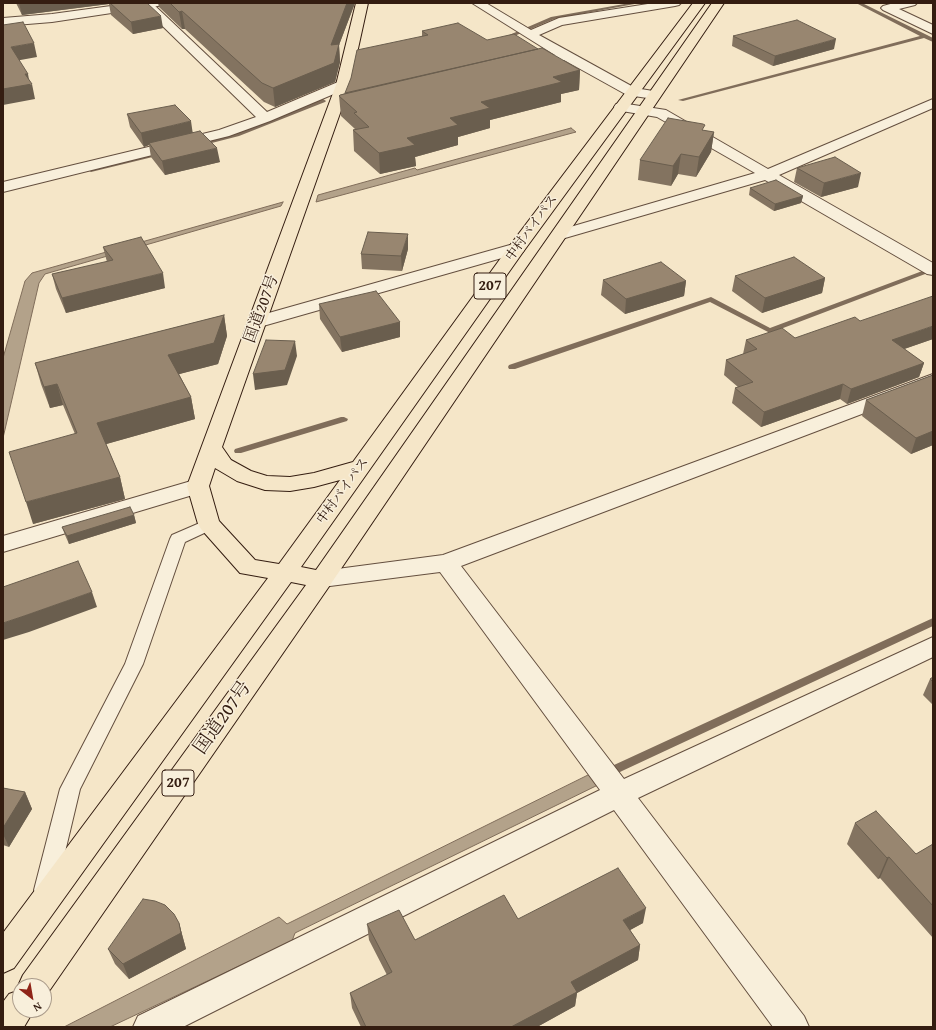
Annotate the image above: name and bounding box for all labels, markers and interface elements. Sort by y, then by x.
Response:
street label: 中村バイパス [503,192,561,264]
street label: 国道207号 [241,272,283,346]
road number: 207 [474,273,506,299]
street label: 中村バイパス [314,455,372,527]
street label: 国道207号 [189,677,257,759]
road number: 207 [162,770,194,796]
north arrow [12,978,52,1018]
text: N [30,999,45,1016]

